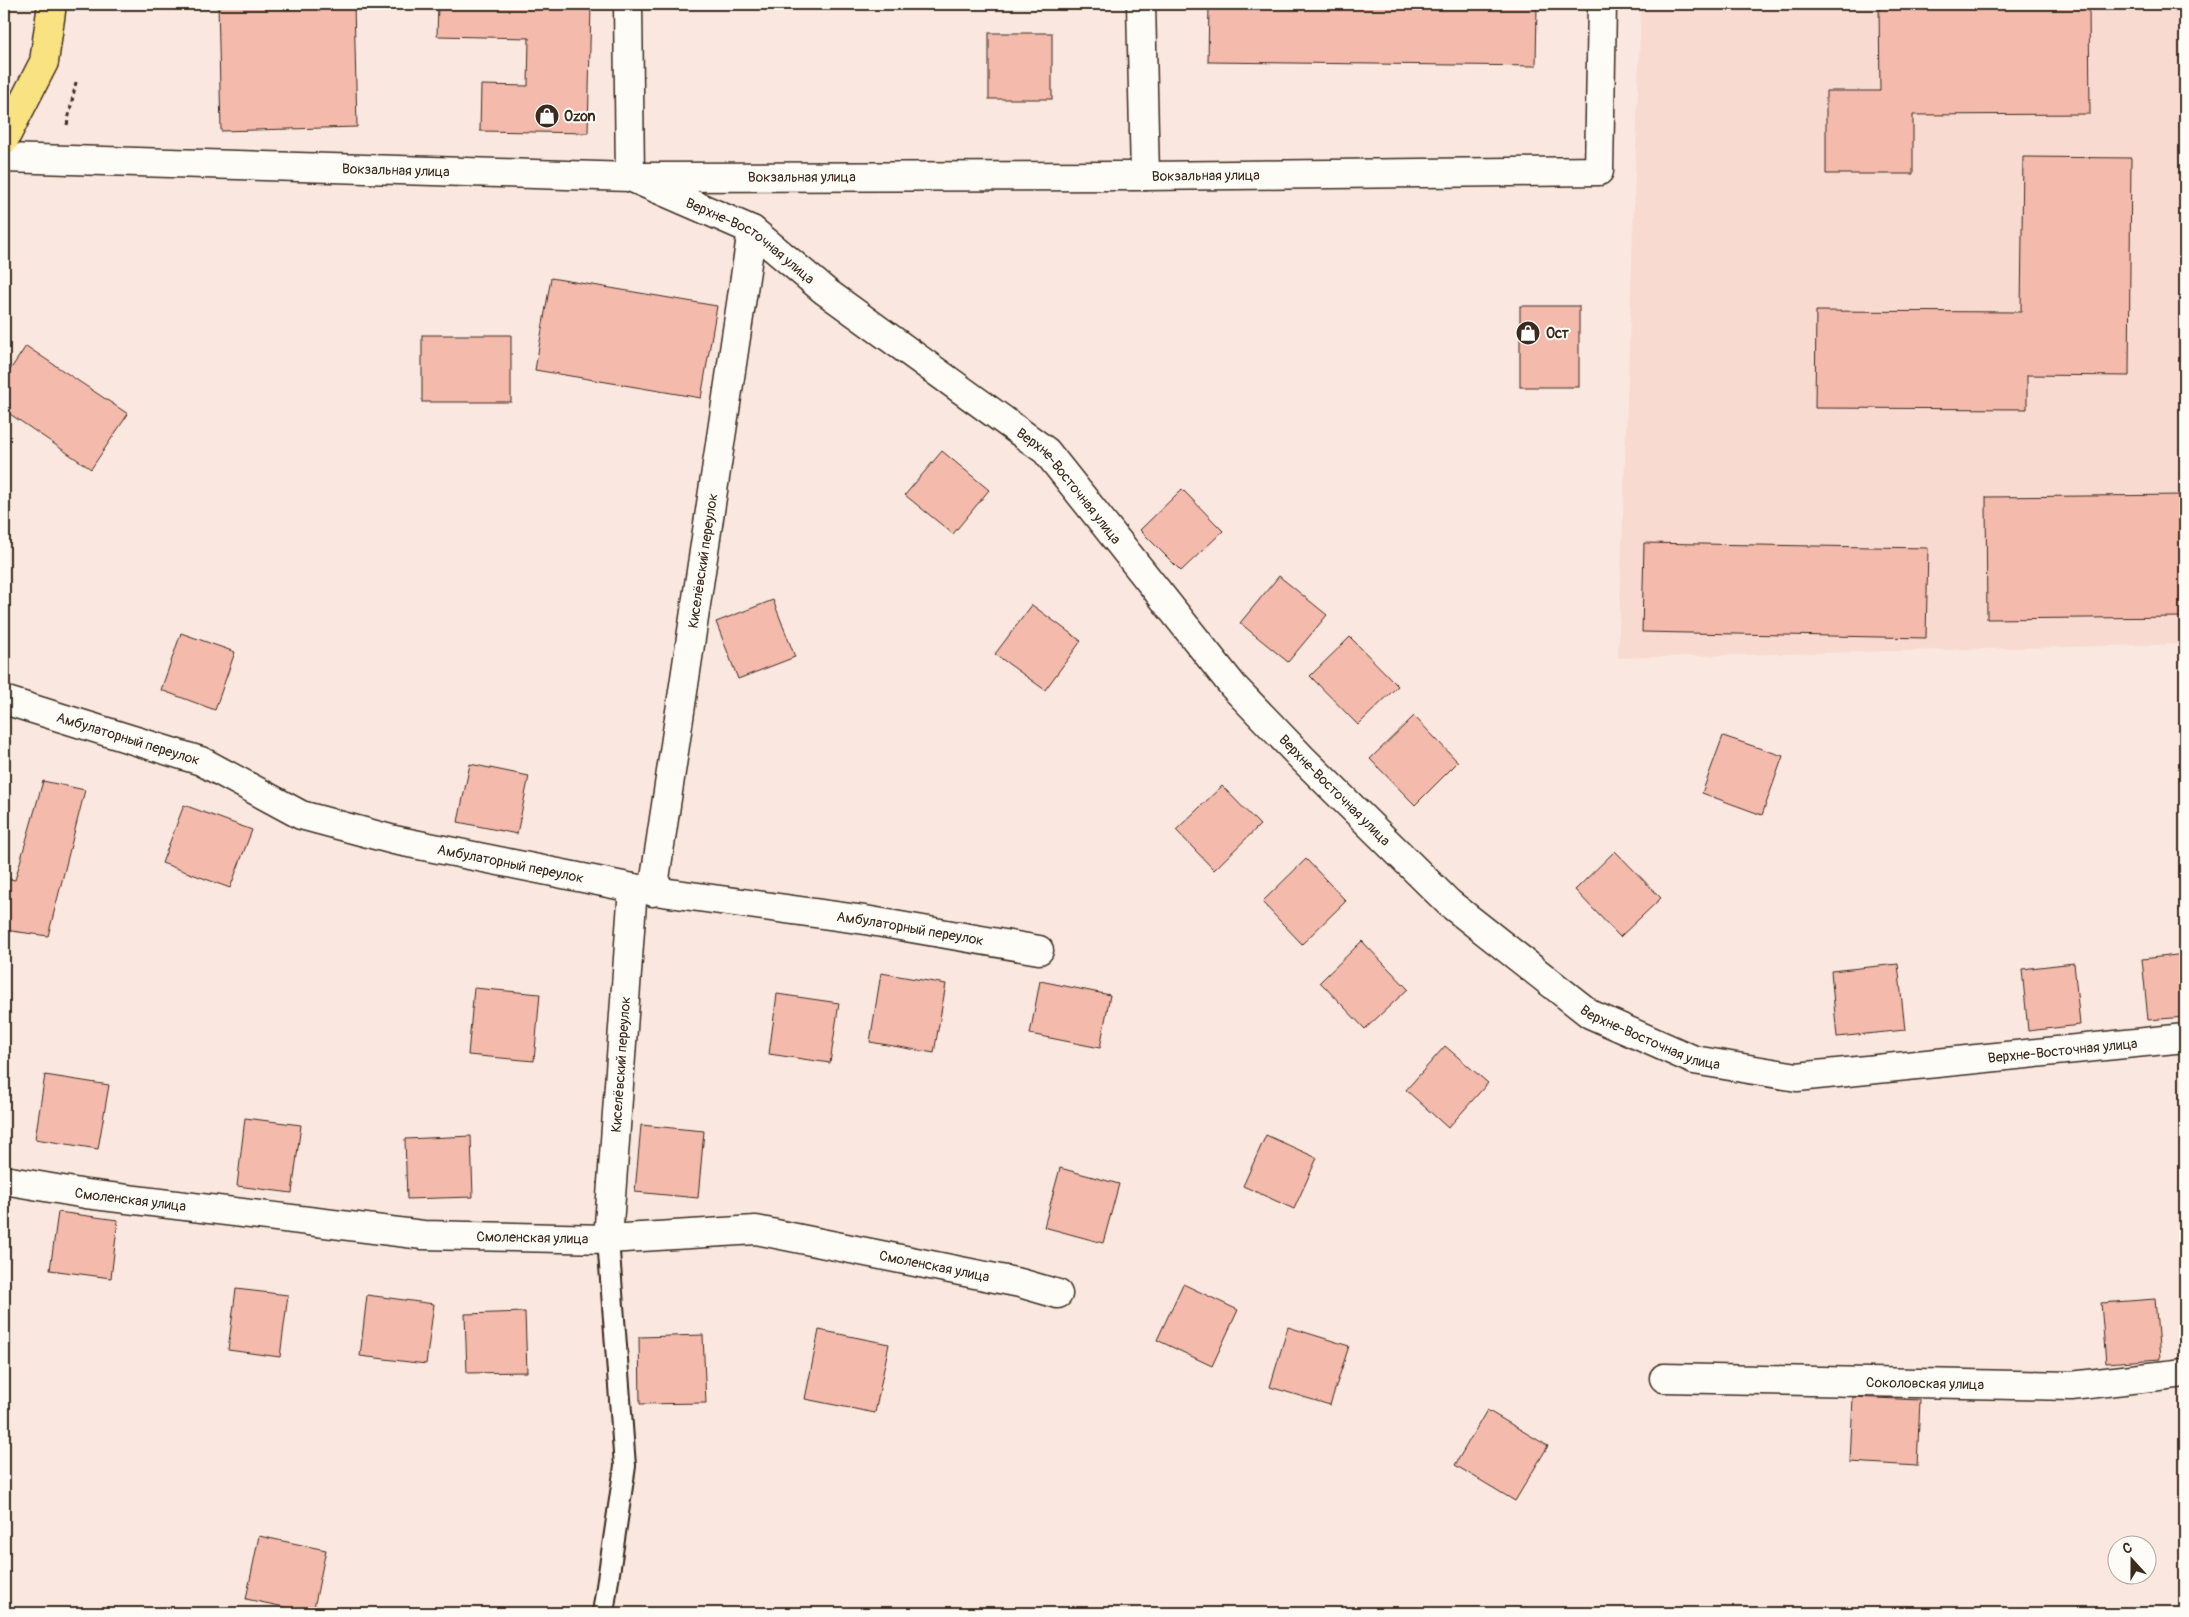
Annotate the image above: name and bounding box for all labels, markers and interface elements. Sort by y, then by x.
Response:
shop icon: Ozon [534,103,560,129]
place label: Ozon [564,108,596,125]
street label: Вокзальная улица [342,160,450,180]
street label: Вокзальная улица [1152,166,1260,184]
street label: Вокзальная улица [748,168,856,185]
street label: Верхне-Восточная улица [683,194,818,287]
shop icon: Ост [1515,320,1541,346]
place label: Ост [1546,325,1570,342]
street label: Верхне-Восточная улица [1013,424,1125,547]
street label: Киселёвский переулок [684,492,721,629]
street label: Амбулаторный переулок [55,708,202,769]
street label: Верхне-Восточная улица [1276,731,1394,849]
street label: Амбулаторный переулок [436,840,585,886]
street label: Амбулаторный переулок [836,908,985,949]
street label: Киселёвский переулок [607,996,634,1133]
street label: Верхне-Восточная улица [1577,1001,1721,1073]
street label: Верхне-Восточная улица [1987,1034,2138,1066]
street label: Смоленская улица [73,1184,187,1215]
street label: Смоленская улица [476,1228,589,1247]
street label: Смоленская улица [878,1246,991,1285]
street label: Соколовская улица [1866,1373,1984,1393]
north arrow [2106,1534,2156,1584]
text: С [2120,1539,2135,1558]

